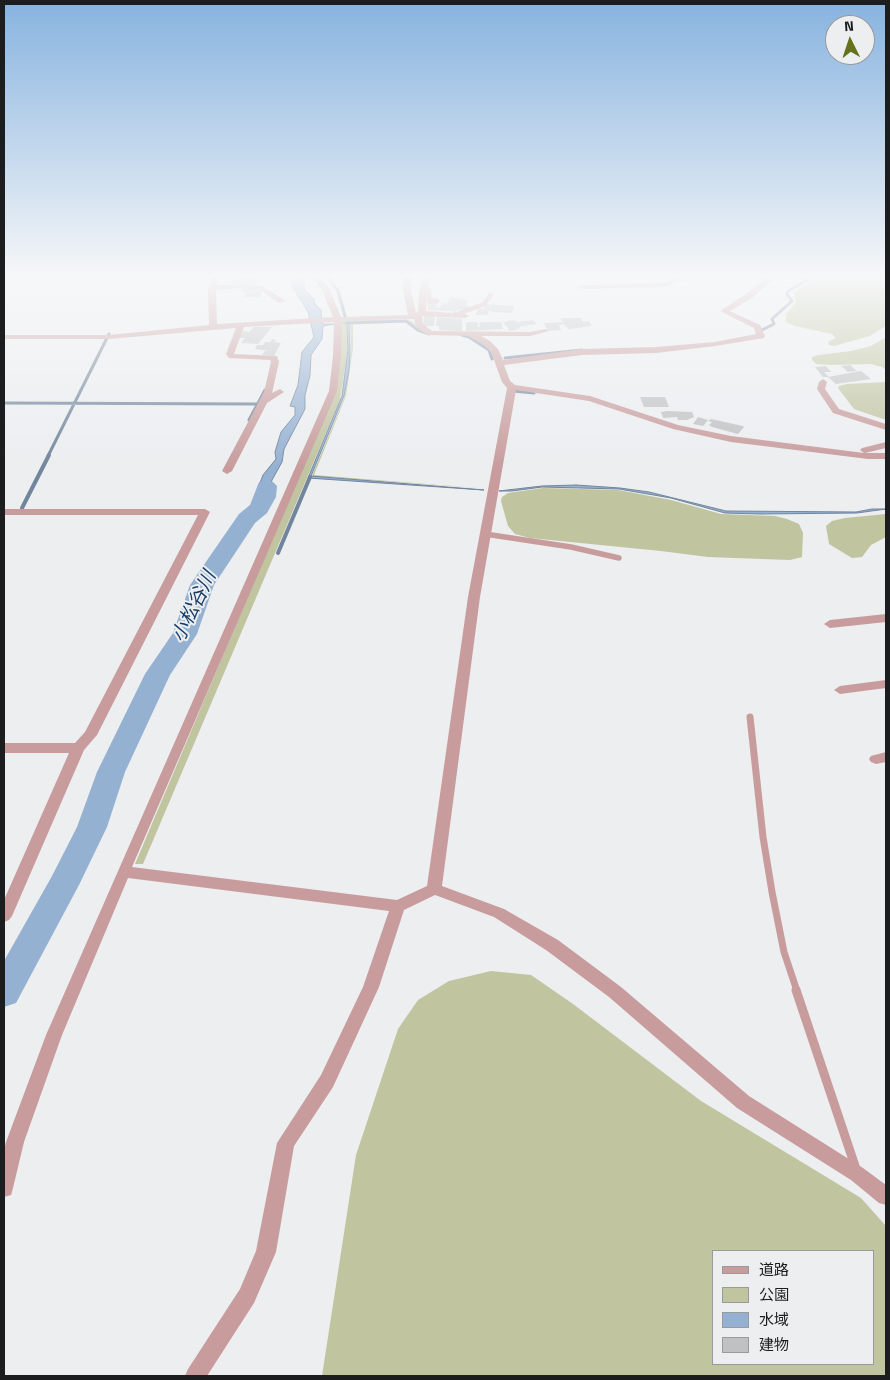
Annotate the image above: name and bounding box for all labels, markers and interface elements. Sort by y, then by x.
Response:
north arrow [825,15,875,65]
text: N [843,15,855,36]
water label: 小松谷川 [168,568,222,646]
legend [712,1250,875,1365]
text: 道路 [759,1258,789,1281]
text: 公園 [759,1283,789,1306]
text: 水域 [759,1308,789,1331]
text: 建物 [759,1333,789,1356]

